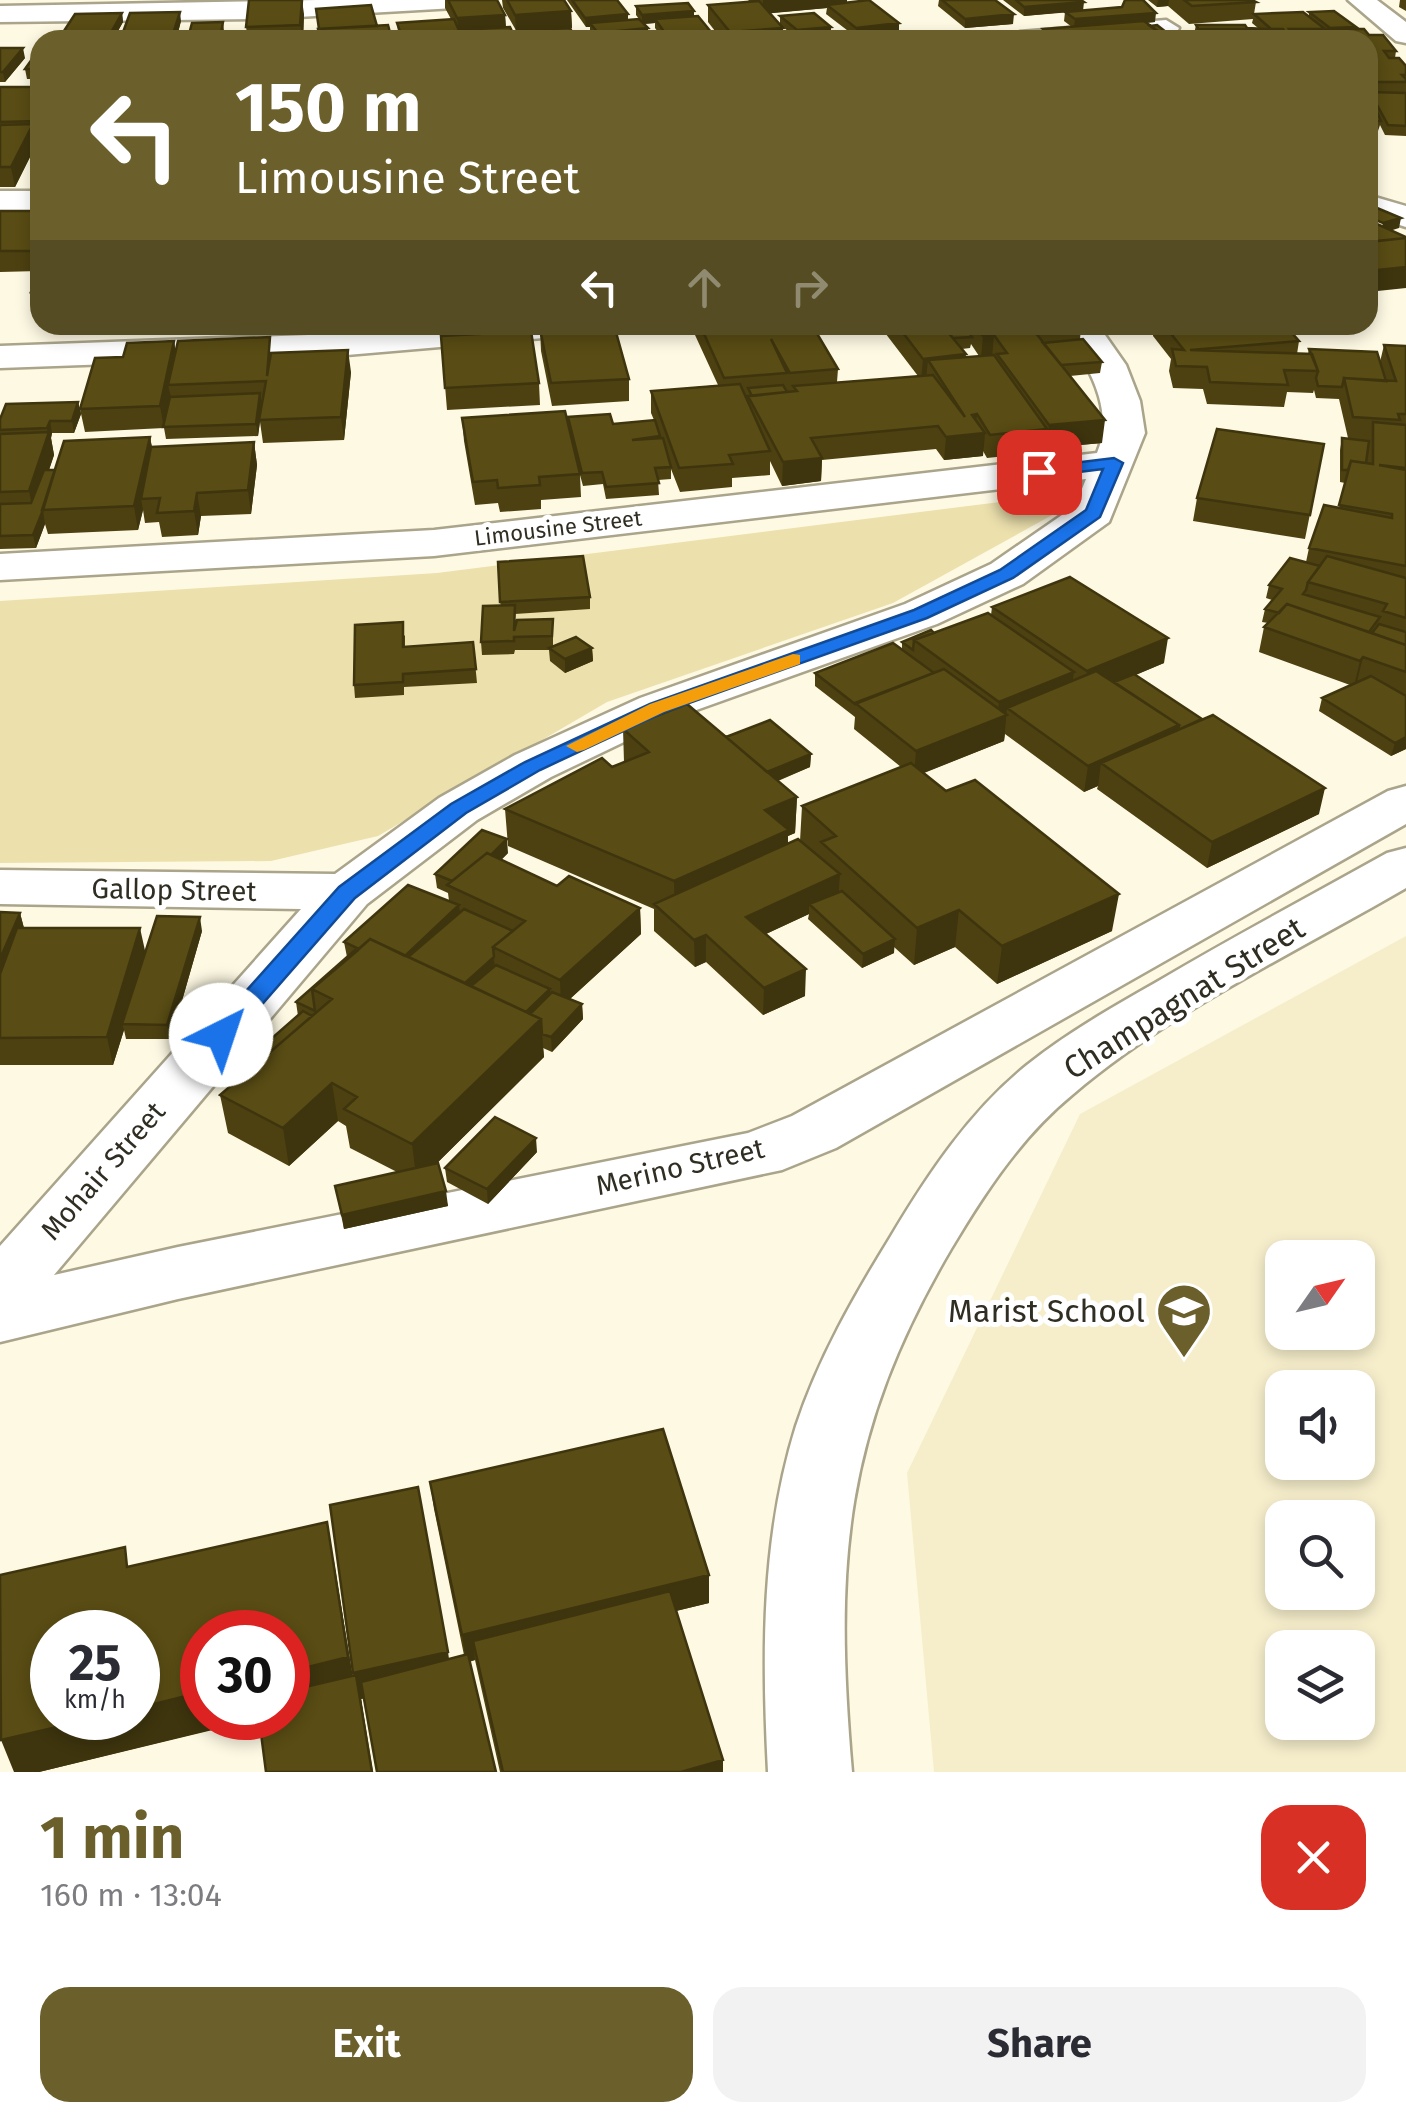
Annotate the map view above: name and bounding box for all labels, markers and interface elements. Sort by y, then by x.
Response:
text: 150 m [235,66,422,150]
icon: left [70,70,200,200]
text: Limousine Street [235,151,580,205]
icon: left [572,260,627,315]
icon: ahead [677,260,732,315]
icon: right [782,260,837,315]
pin [997,430,1082,515]
icon: arrive [1012,445,1067,500]
street label: Limousine Street [473,504,643,552]
street label: Gallop Street [91,872,258,908]
street label: Champagnat Street [1057,908,1312,1087]
position arrow [169,983,273,1087]
street label: Mohair Street [34,1095,172,1247]
street label: Merino Street [593,1131,768,1202]
north arrow [1265,1240,1375,1350]
map controls [1265,1240,1375,1740]
school or university icon: Marist School [1154,1281,1214,1360]
place label: Marist School [948,1292,1145,1330]
button: sound [1265,1370,1375,1480]
button: search [1265,1500,1375,1610]
speed limit sign: 30 [180,1610,310,1740]
button: layers [1265,1630,1375,1740]
text: 25 [69,1633,121,1693]
text: km/h [64,1685,126,1715]
text: 1 min [40,1802,184,1874]
button: close [1261,1805,1366,1910]
text: 160 m · 13:04 [40,1876,222,1914]
button: Exit [40,1987,693,2102]
button: Share [713,1987,1366,2102]

